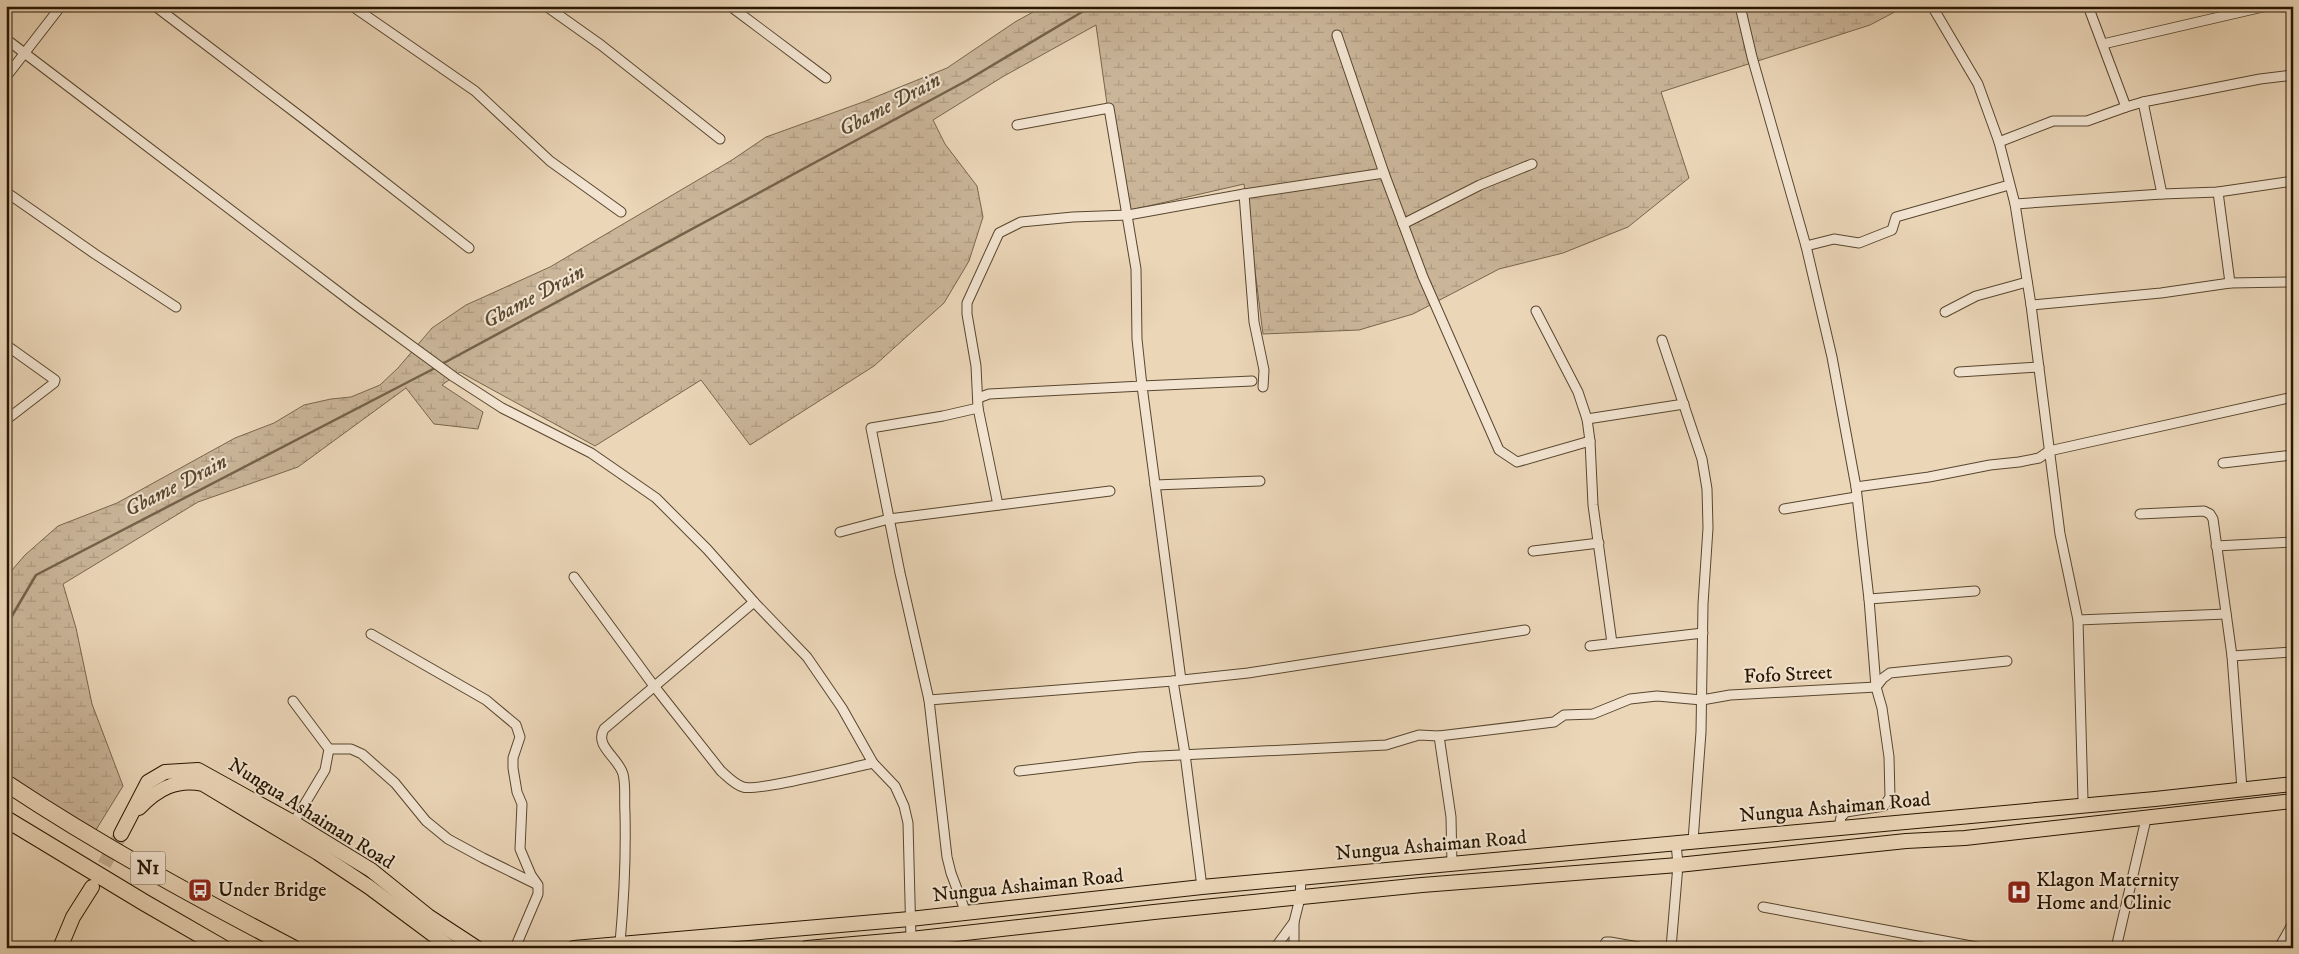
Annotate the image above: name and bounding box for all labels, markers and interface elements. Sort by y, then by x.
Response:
water label: Gbame Drain [835,67,946,143]
water label: Gbame Drain [479,259,590,335]
water label: Gbame Drain [120,449,232,523]
street label: Fofo Street [1743,660,1833,690]
street label: Nungua Ashaiman Road [223,753,399,875]
street label: Nungua Ashaiman Road [1739,787,1931,829]
street label: Nungua Ashaiman Road [1335,825,1527,867]
road number: N1 [130,851,166,884]
street label: Nungua Ashaiman Road [931,864,1125,908]
place label: Klagon Maternity Home and Clinic [2036,868,2180,916]
bus stop icon: Under Bridge [187,877,213,903]
place label: Under Bridge [218,878,327,903]
hospital icon: Klagon Maternity Home and Clinic [2006,879,2032,905]

